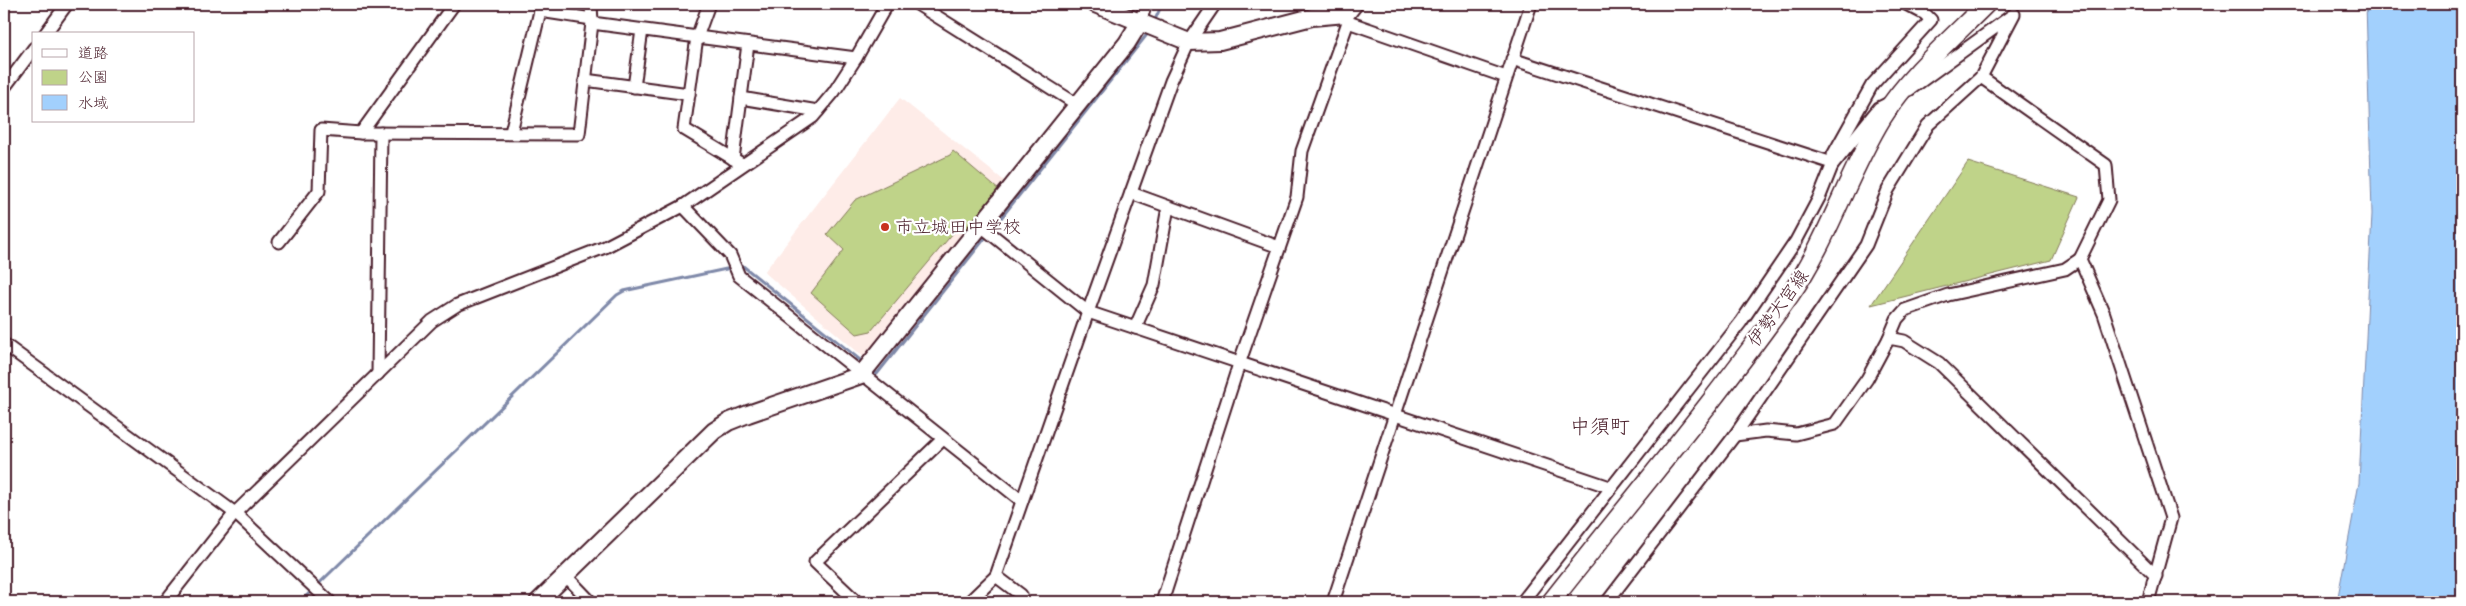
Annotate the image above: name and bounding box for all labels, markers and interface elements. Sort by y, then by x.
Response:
legend [32,32,195,122]
text: 道路 [78,42,108,62]
text: 公園 [78,66,108,86]
text: 水域 [78,92,108,112]
place label: 市立城田中学校 [895,214,1021,238]
marker: 市立城田中学校 [879,221,891,233]
street label: 伊勢大宮線 [1741,264,1813,351]
district label: 中須町 [1570,412,1630,438]

